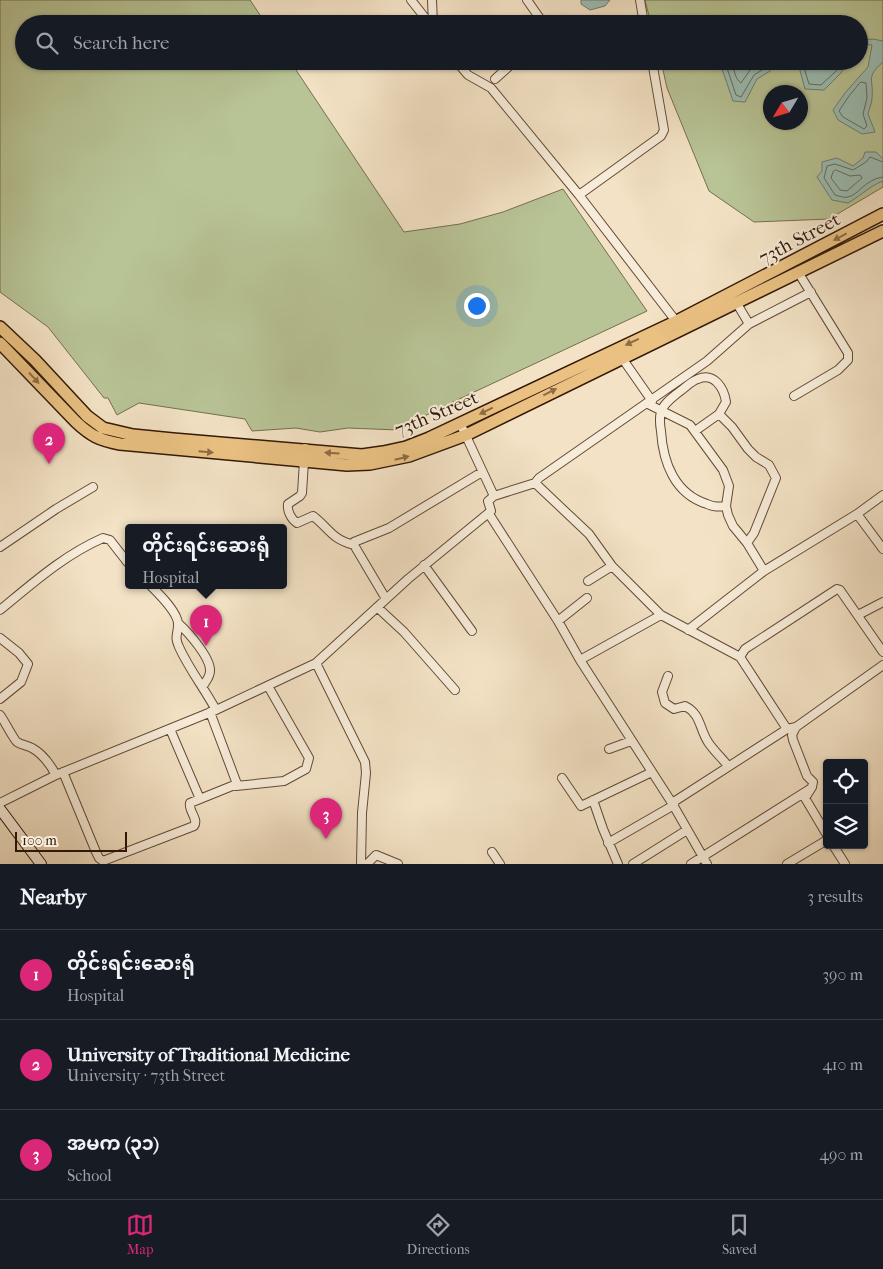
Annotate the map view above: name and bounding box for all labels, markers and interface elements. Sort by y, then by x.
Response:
search box [15,15,868,70]
icon: search [33,29,61,57]
text: Search here [73,32,169,54]
north arrow [763,85,808,130]
street label: 73th Street [755,208,844,269]
one-way arrow [833,233,847,241]
your location [464,293,490,319]
one-way arrow [625,338,640,346]
one-way arrow [28,371,40,383]
street label: 73th Street [391,386,482,441]
one-way arrow [543,388,558,396]
one-way arrow [478,407,493,416]
pin: 2 [33,423,65,464]
one-way arrow [198,448,214,456]
one-way arrow [323,448,339,456]
one-way arrow [395,454,410,462]
popup [125,524,287,589]
text: တိုင်းရင်းဆေးရုံ [142,535,270,557]
text: Hospital [142,568,199,587]
pin: 1 [190,605,222,646]
map controls [823,759,868,849]
button: locate [823,759,868,804]
pin: 3 [310,798,342,839]
button: layers [823,804,868,849]
scale bar [15,829,128,852]
text: 100 m [22,832,57,849]
text: Nearby [20,885,86,909]
text: 3 results [807,887,863,906]
text: တိုင်းရင်းဆေးရုံ [67,953,195,975]
text: 1 [33,965,39,984]
text: 390 m [822,965,863,984]
text: Hospital [67,986,124,1005]
text: University of Traditional Medicine [67,1044,350,1066]
text: 2 [32,1055,40,1074]
text: 410 m [822,1055,863,1074]
text: University · 73th Street [67,1066,225,1085]
text: အမက (၃၁) [67,1133,159,1155]
text: 3 [33,1145,39,1164]
text: 490 m [820,1145,863,1164]
text: School [67,1166,112,1185]
tab: Map [126,1211,154,1258]
tab: Directions [407,1211,470,1258]
tab: Saved [722,1211,757,1258]

